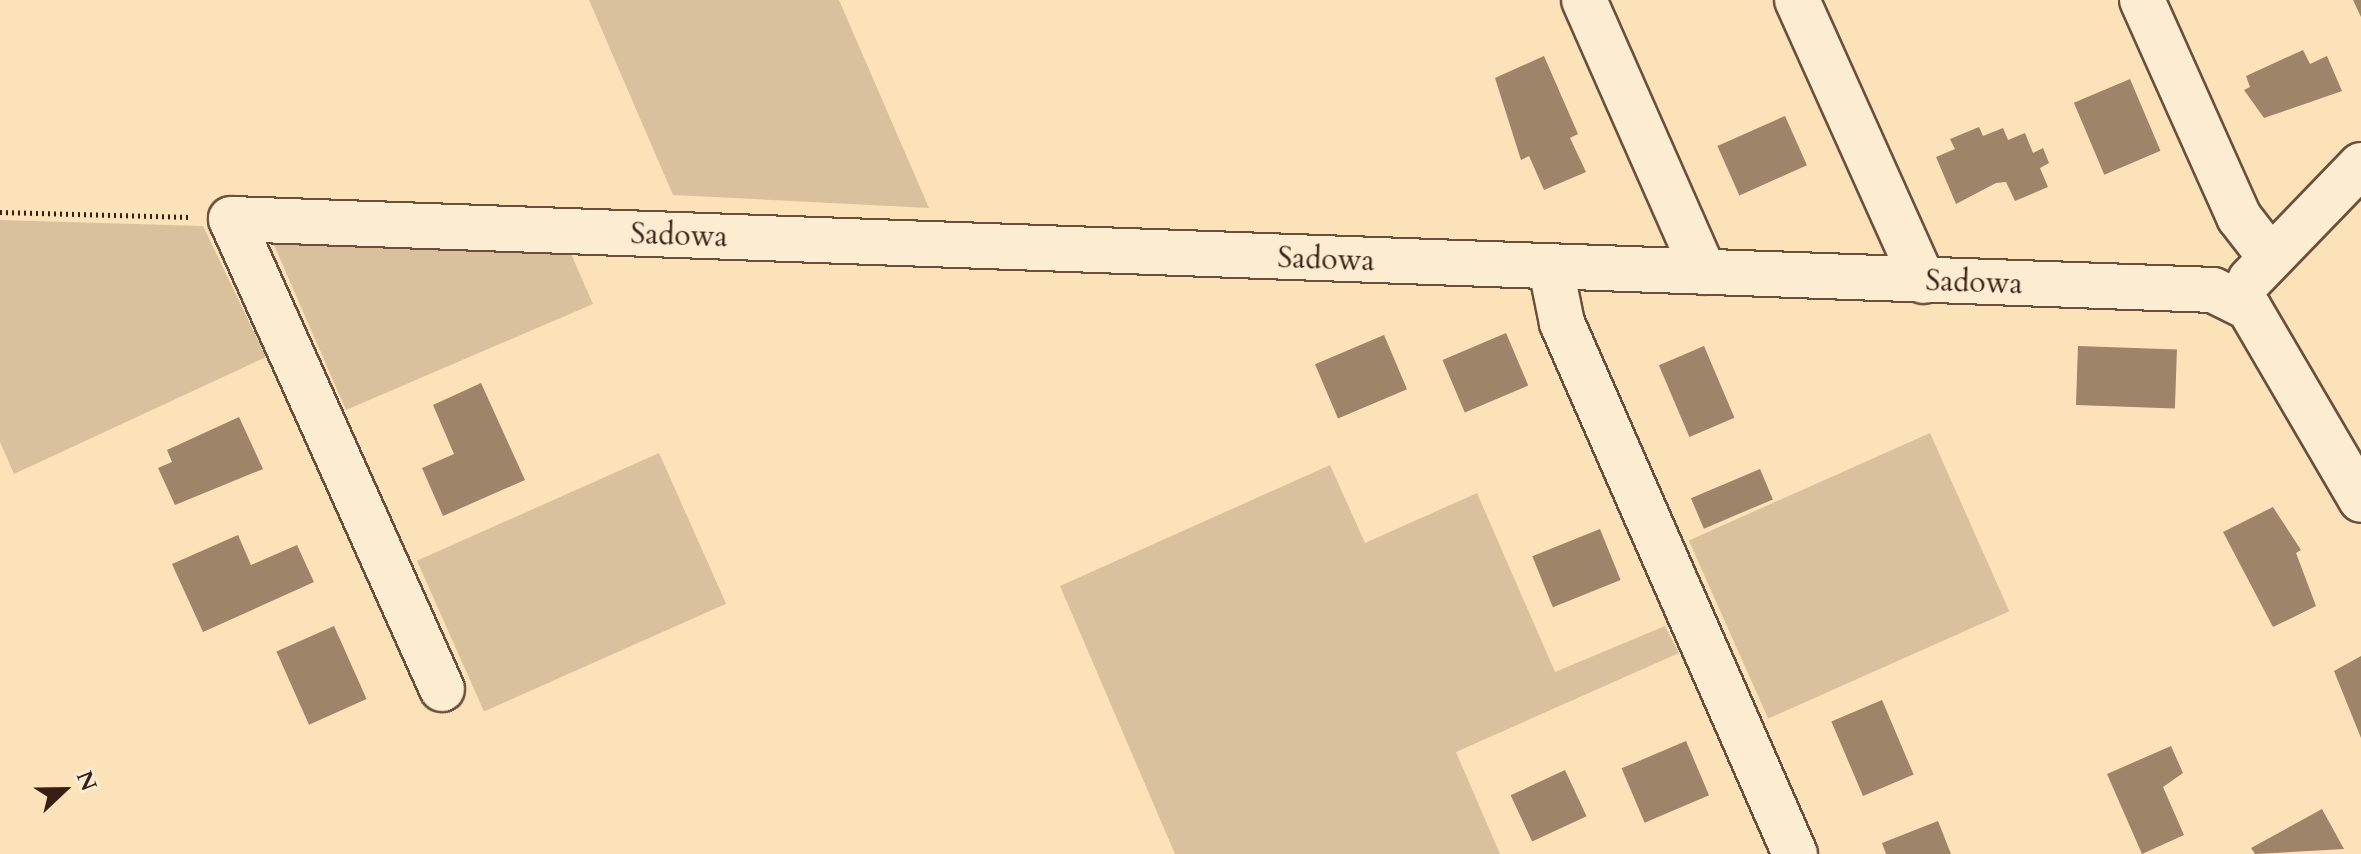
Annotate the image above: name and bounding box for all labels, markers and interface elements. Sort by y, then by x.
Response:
street label: Sadowa [630,216,728,256]
street label: Sadowa [1277,240,1375,280]
street label: Sadowa [1925,263,2023,303]
north arrow [24,750,104,830]
text: N [69,767,104,795]

